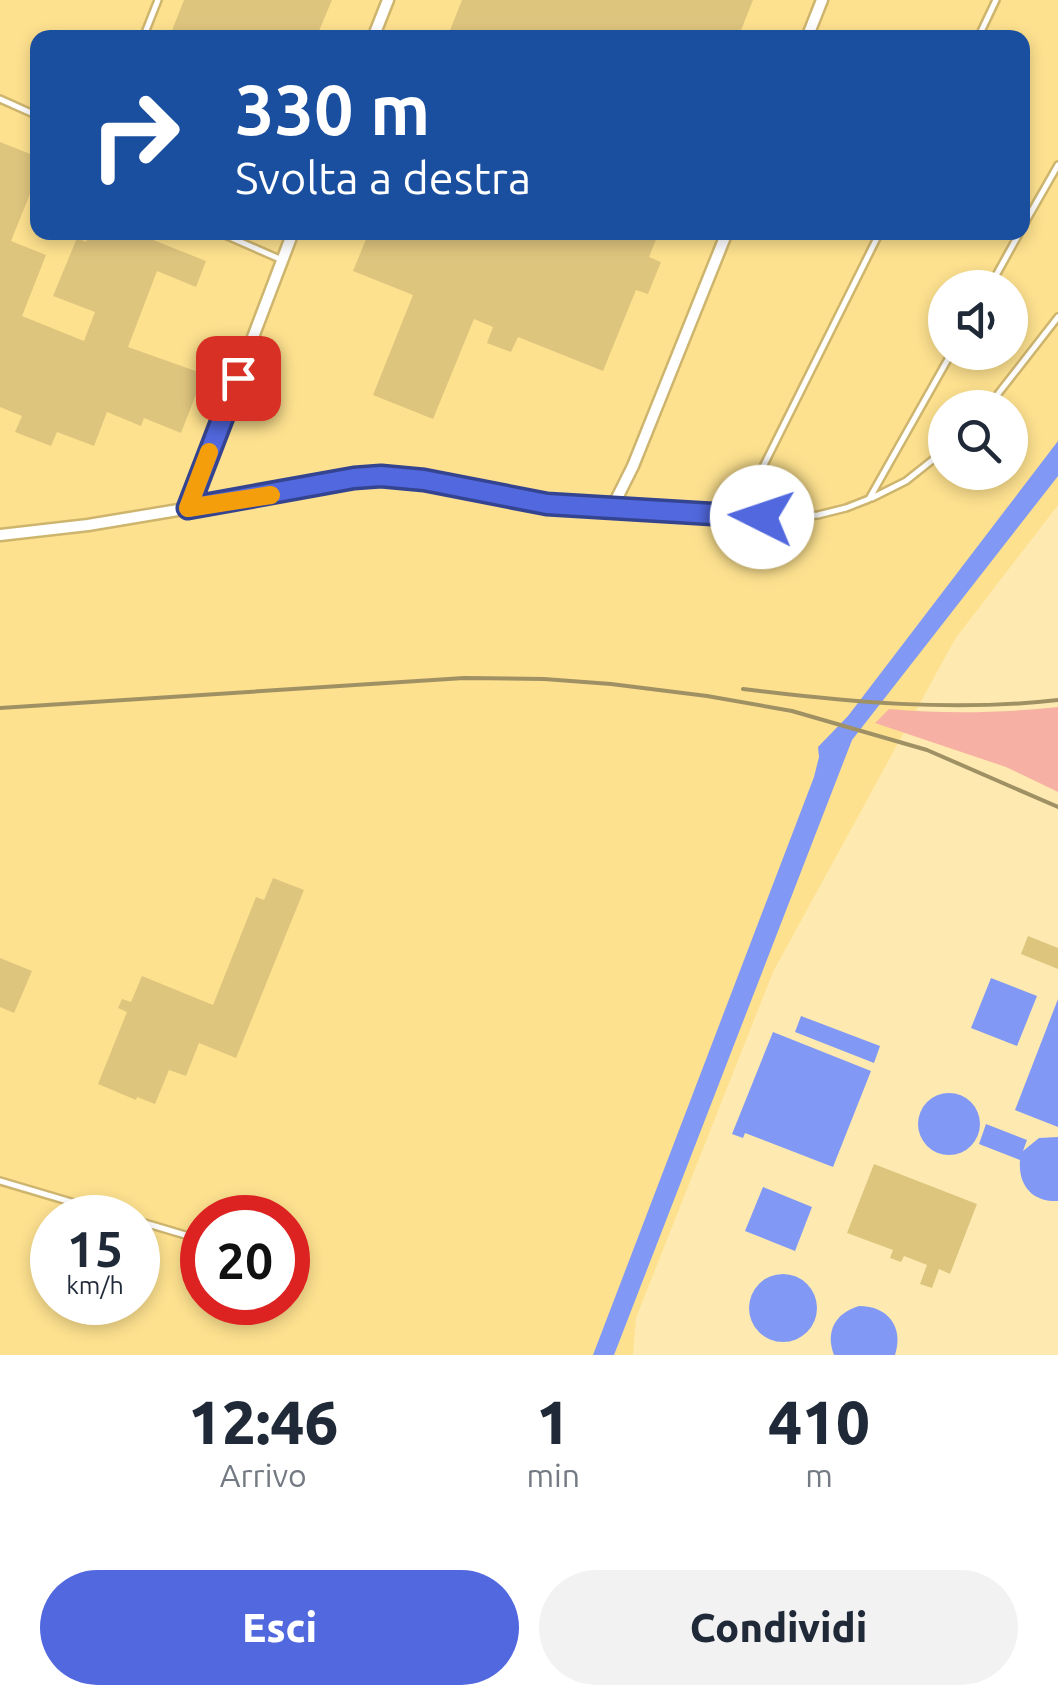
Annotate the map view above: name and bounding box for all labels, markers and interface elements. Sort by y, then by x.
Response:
icon: right [70,70,200,200]
text: 330 m [235,70,430,148]
text: Svolta a destra [235,152,531,203]
map controls [928,270,1028,490]
button: sound [928,270,1028,370]
pin [196,336,281,421]
icon: arrive [211,351,266,406]
button: search [928,390,1028,490]
position arrow [710,465,814,569]
speed limit sign: 20 [180,1195,310,1325]
text: 15 [67,1220,123,1276]
text: km/h [66,1271,124,1299]
text: 12:46 [188,1388,338,1455]
text: 1 [536,1388,570,1455]
text: 410 [768,1388,870,1455]
text: Arrivo [220,1457,307,1493]
text: min [526,1457,580,1493]
text: m [805,1457,833,1493]
button: Esci [40,1570,519,1685]
button: Condividi [539,1570,1018,1685]

